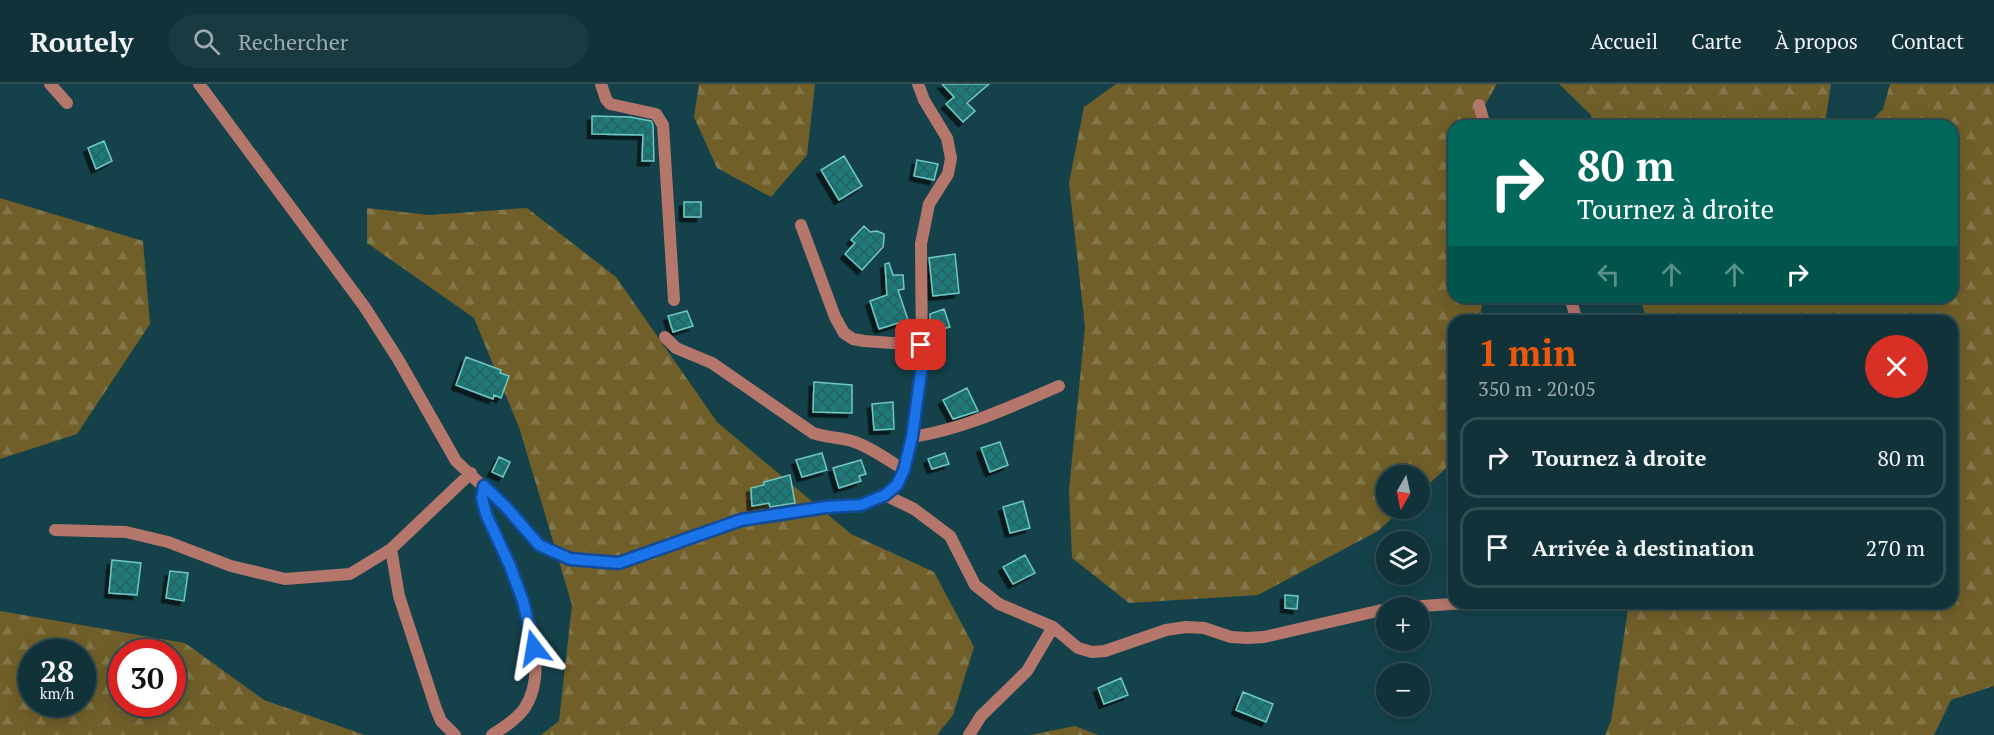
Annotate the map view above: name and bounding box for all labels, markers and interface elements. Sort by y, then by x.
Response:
search box [169,14,589,68]
text: Routely [30,23,133,60]
icon: search [190,25,223,58]
text: Rechercher [238,27,348,56]
text: Accueil [1590,27,1658,55]
text: Carte [1691,27,1742,55]
text: À propos [1775,27,1858,55]
text: Contact [1891,27,1964,55]
text: 80 m [1577,137,1675,193]
icon: right [1478,144,1556,222]
text: Tournez à droite [1577,191,1774,227]
icon: left [1592,258,1625,291]
icon: ahead [1655,258,1688,291]
icon: ahead [1718,258,1751,291]
icon: right [1781,258,1814,291]
pin [895,319,946,370]
icon: arrive [904,328,937,361]
text: 1 min [1478,329,1576,376]
button: close [1865,335,1928,398]
text: 350 m · 20:05 [1478,375,1596,402]
icon: right [1481,441,1514,474]
text: Tournez à droite [1532,443,1707,472]
text: 80 m [1877,443,1925,472]
north arrow [1376,465,1430,519]
map controls [1376,465,1430,717]
button: layers [1376,531,1430,585]
icon: arrive [1481,531,1514,564]
text: Arrivée à destination [1532,533,1754,562]
text: 270 m [1865,533,1925,562]
button: + [1376,597,1430,651]
position arrow [502,616,566,680]
speed limit sign: 30 [108,639,186,717]
text: 28 [40,651,74,691]
button: − [1376,663,1430,717]
text: km/h [40,683,74,703]

